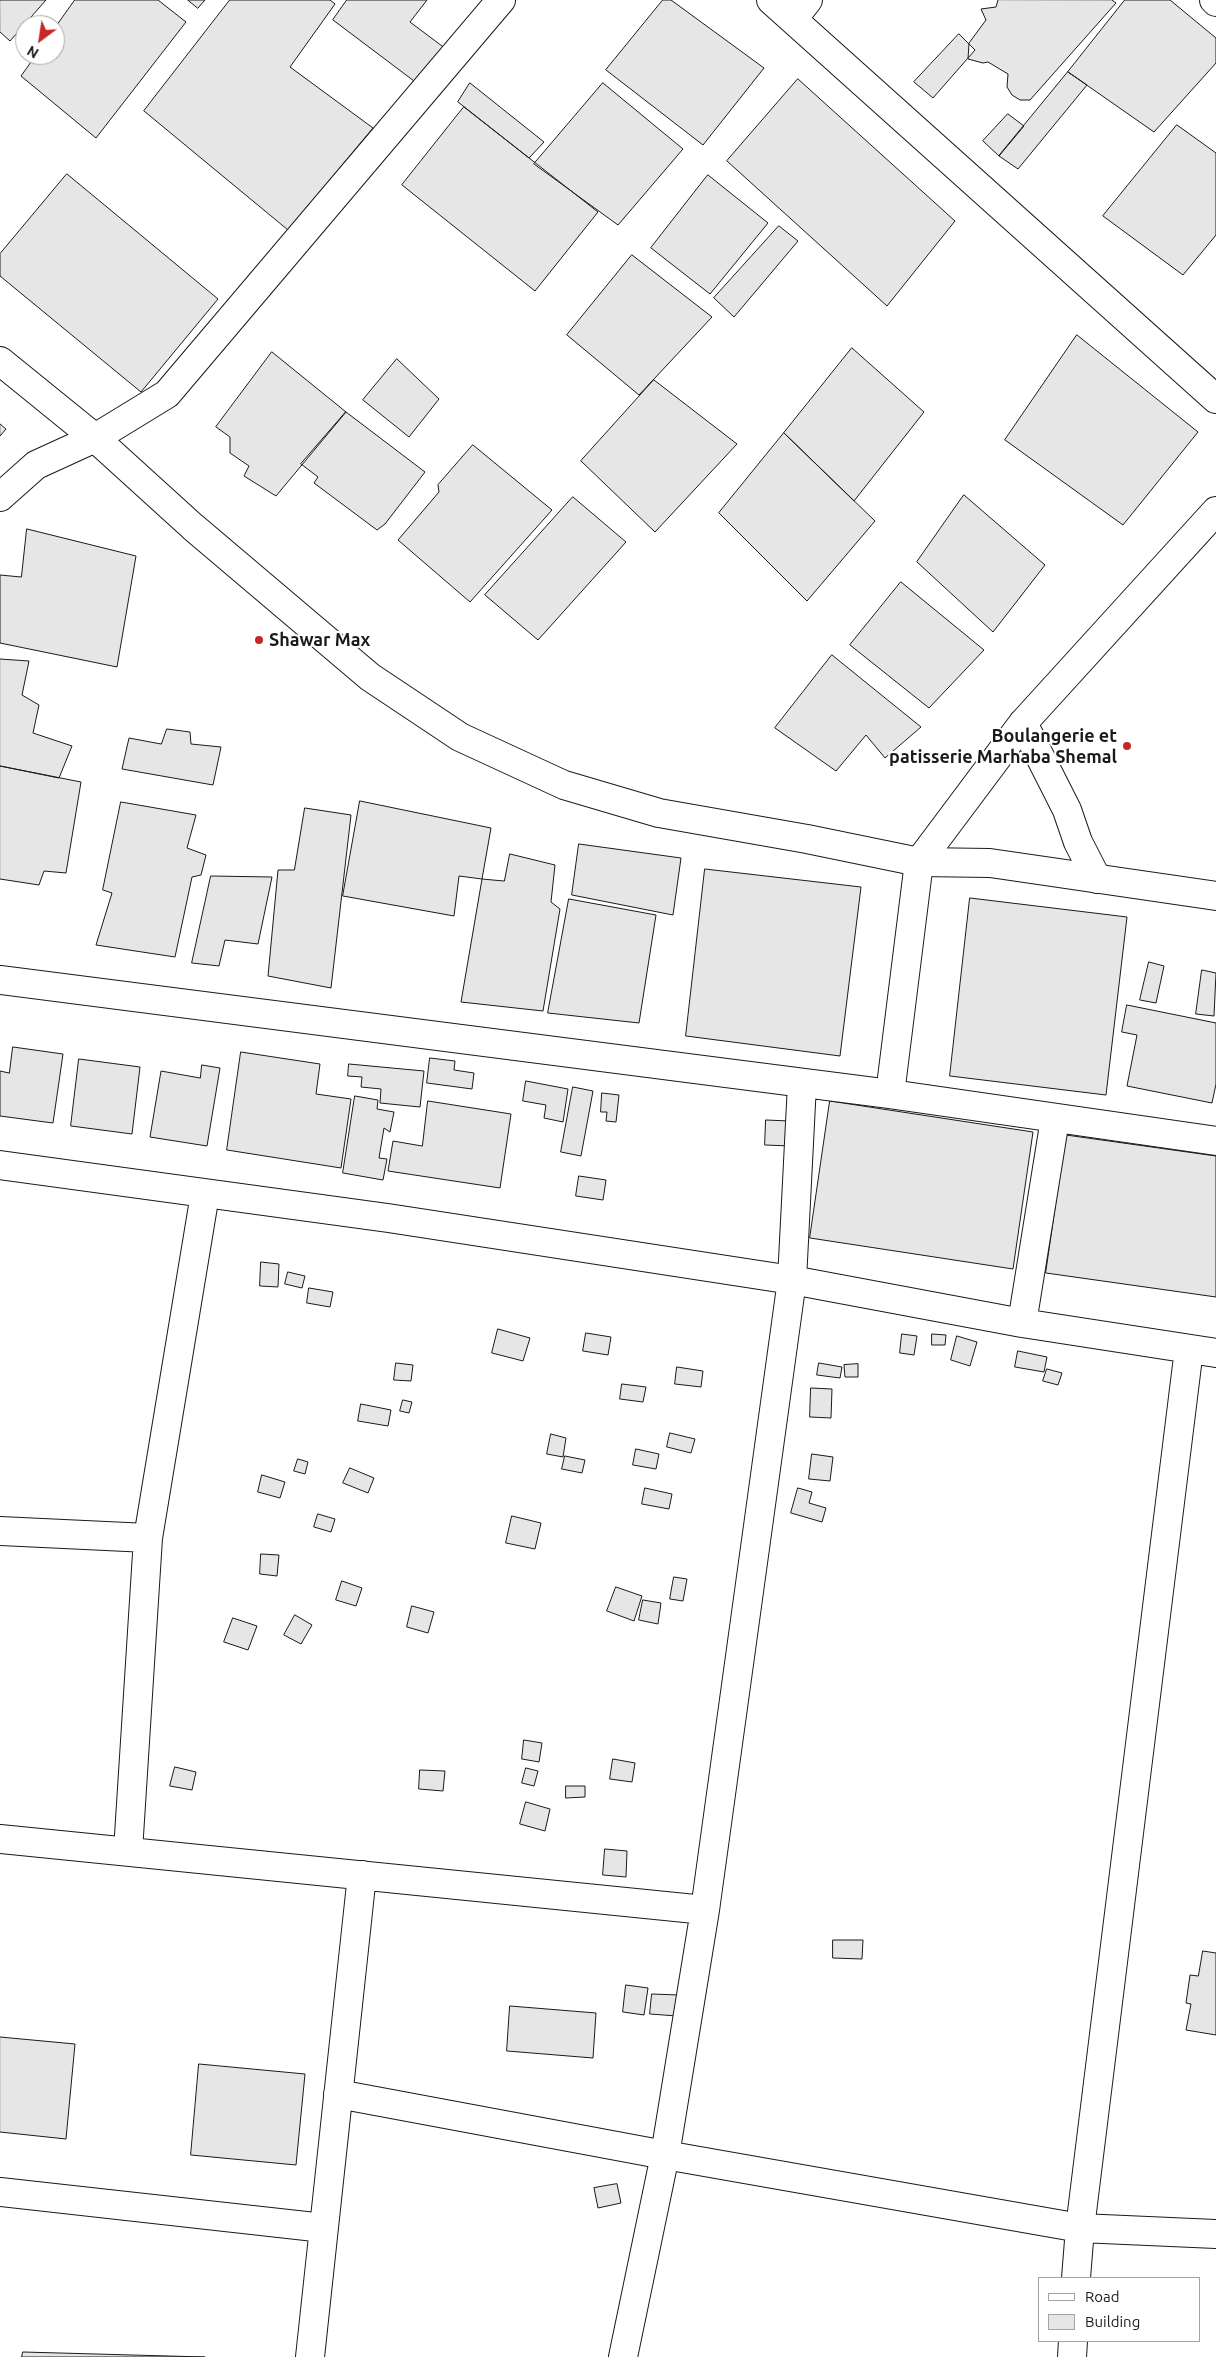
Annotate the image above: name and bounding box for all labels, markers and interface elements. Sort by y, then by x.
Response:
north arrow [15,15,65,65]
text: N [24,42,41,62]
place label: Shawar Max [269,629,370,651]
marker: Shawar Max [253,634,265,646]
place label: Boulangerie et patisserie Marhaba Shemal [889,725,1117,768]
marker: Boulangerie et patisserie Marhaba Shemal [1121,740,1133,752]
legend [1038,2277,1201,2342]
text: Road [1085,2288,1120,2305]
text: Building [1085,2313,1140,2330]

